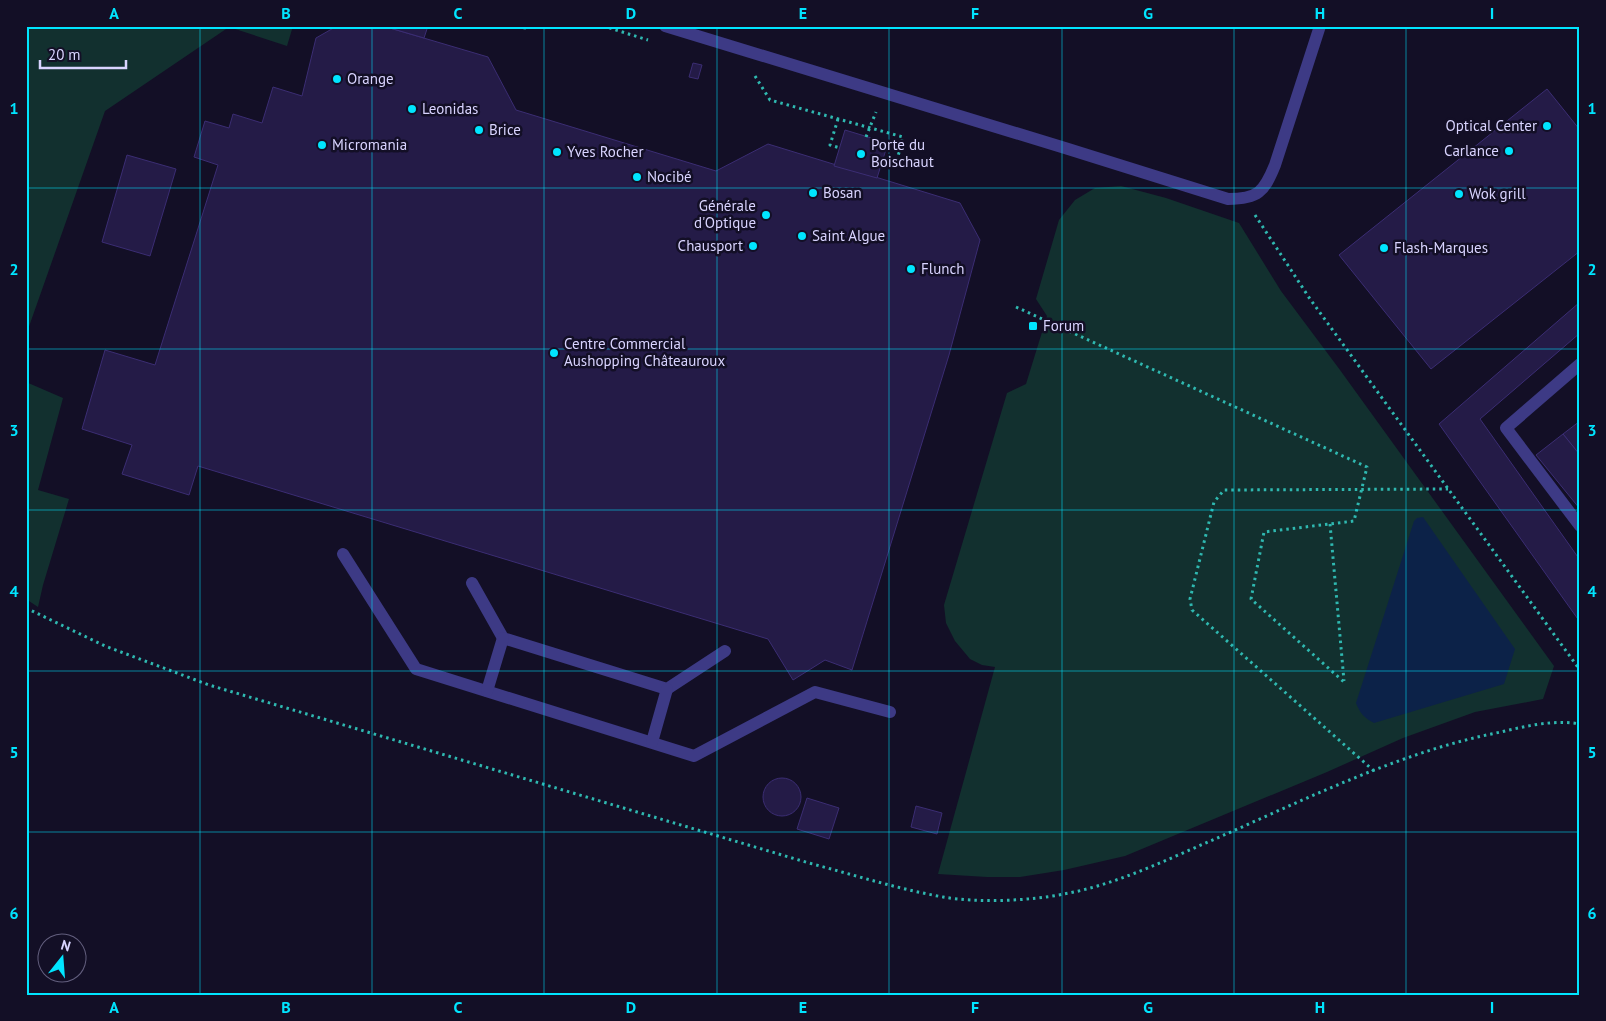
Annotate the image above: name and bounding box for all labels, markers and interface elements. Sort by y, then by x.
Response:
text: A [109,3,119,23]
text: B [281,3,291,23]
text: C [454,3,463,23]
text: D [626,3,636,23]
text: E [799,3,807,23]
text: F [971,3,979,23]
text: G [1143,3,1153,23]
text: H [1315,3,1325,23]
text: I [1490,3,1494,23]
scale bar [40,38,126,70]
text: 20 m [48,45,81,64]
place label: Orange [347,69,394,88]
marker: Orange [331,73,343,85]
text: 1 [9,98,19,118]
text: 1 [1587,98,1597,118]
place label: Leonidas [422,99,478,118]
marker: Leonidas [406,103,418,115]
place label: Optical Center [1445,116,1537,135]
place label: Brice [489,120,521,139]
marker: Optical Center [1541,120,1553,132]
marker: Brice [473,124,485,136]
place label: Micromania [332,135,407,154]
place label: Porte du Boischaut [871,135,934,171]
marker: Micromania [316,139,328,151]
place label: Carlance [1444,141,1499,160]
place label: Yves Rocher [567,142,644,161]
marker: Carlance [1503,145,1515,157]
marker: Yves Rocher [551,146,563,158]
marker: Porte du Boischaut [855,148,867,160]
place label: Nocibé [647,167,692,186]
marker: Nocibé [631,171,643,183]
place label: Bosan [823,183,862,202]
place label: Wok grill [1469,184,1526,203]
marker: Bosan [807,187,819,199]
marker: Wok grill [1453,188,1465,200]
place label: Générale d'Optique [694,196,756,232]
marker: Générale d'Optique [760,209,772,221]
place label: Saint Algue [812,226,885,245]
marker: Saint Algue [796,230,808,242]
place label: Chausport [678,236,743,255]
place label: Flash-Marques [1394,238,1488,257]
marker: Chausport [747,240,759,252]
marker: Flash-Marques [1378,242,1390,254]
text: 2 [9,259,19,279]
place label: Flunch [921,259,964,278]
text: 2 [1587,259,1597,279]
marker: Flunch [905,263,917,275]
place label: Forum [1043,316,1084,335]
marker: Forum [1027,320,1039,332]
place label: Centre Commercial Aushopping Châteauroux [564,334,725,370]
marker: Centre Commercial Aushopping Châteauroux [548,347,560,359]
text: 3 [9,420,19,440]
text: 3 [1587,420,1597,440]
text: 4 [9,581,19,601]
text: 4 [1587,581,1597,601]
text: 5 [9,742,19,762]
text: 5 [1587,742,1597,762]
text: 6 [9,903,19,923]
text: 6 [1587,903,1597,923]
north arrow [38,934,88,984]
text: N [59,936,73,956]
text: A [109,997,119,1017]
text: B [281,997,291,1017]
text: C [454,997,463,1017]
text: D [626,997,636,1017]
text: E [799,997,807,1017]
text: F [971,997,979,1017]
text: G [1143,997,1153,1017]
text: H [1315,997,1325,1017]
text: I [1490,997,1494,1017]

